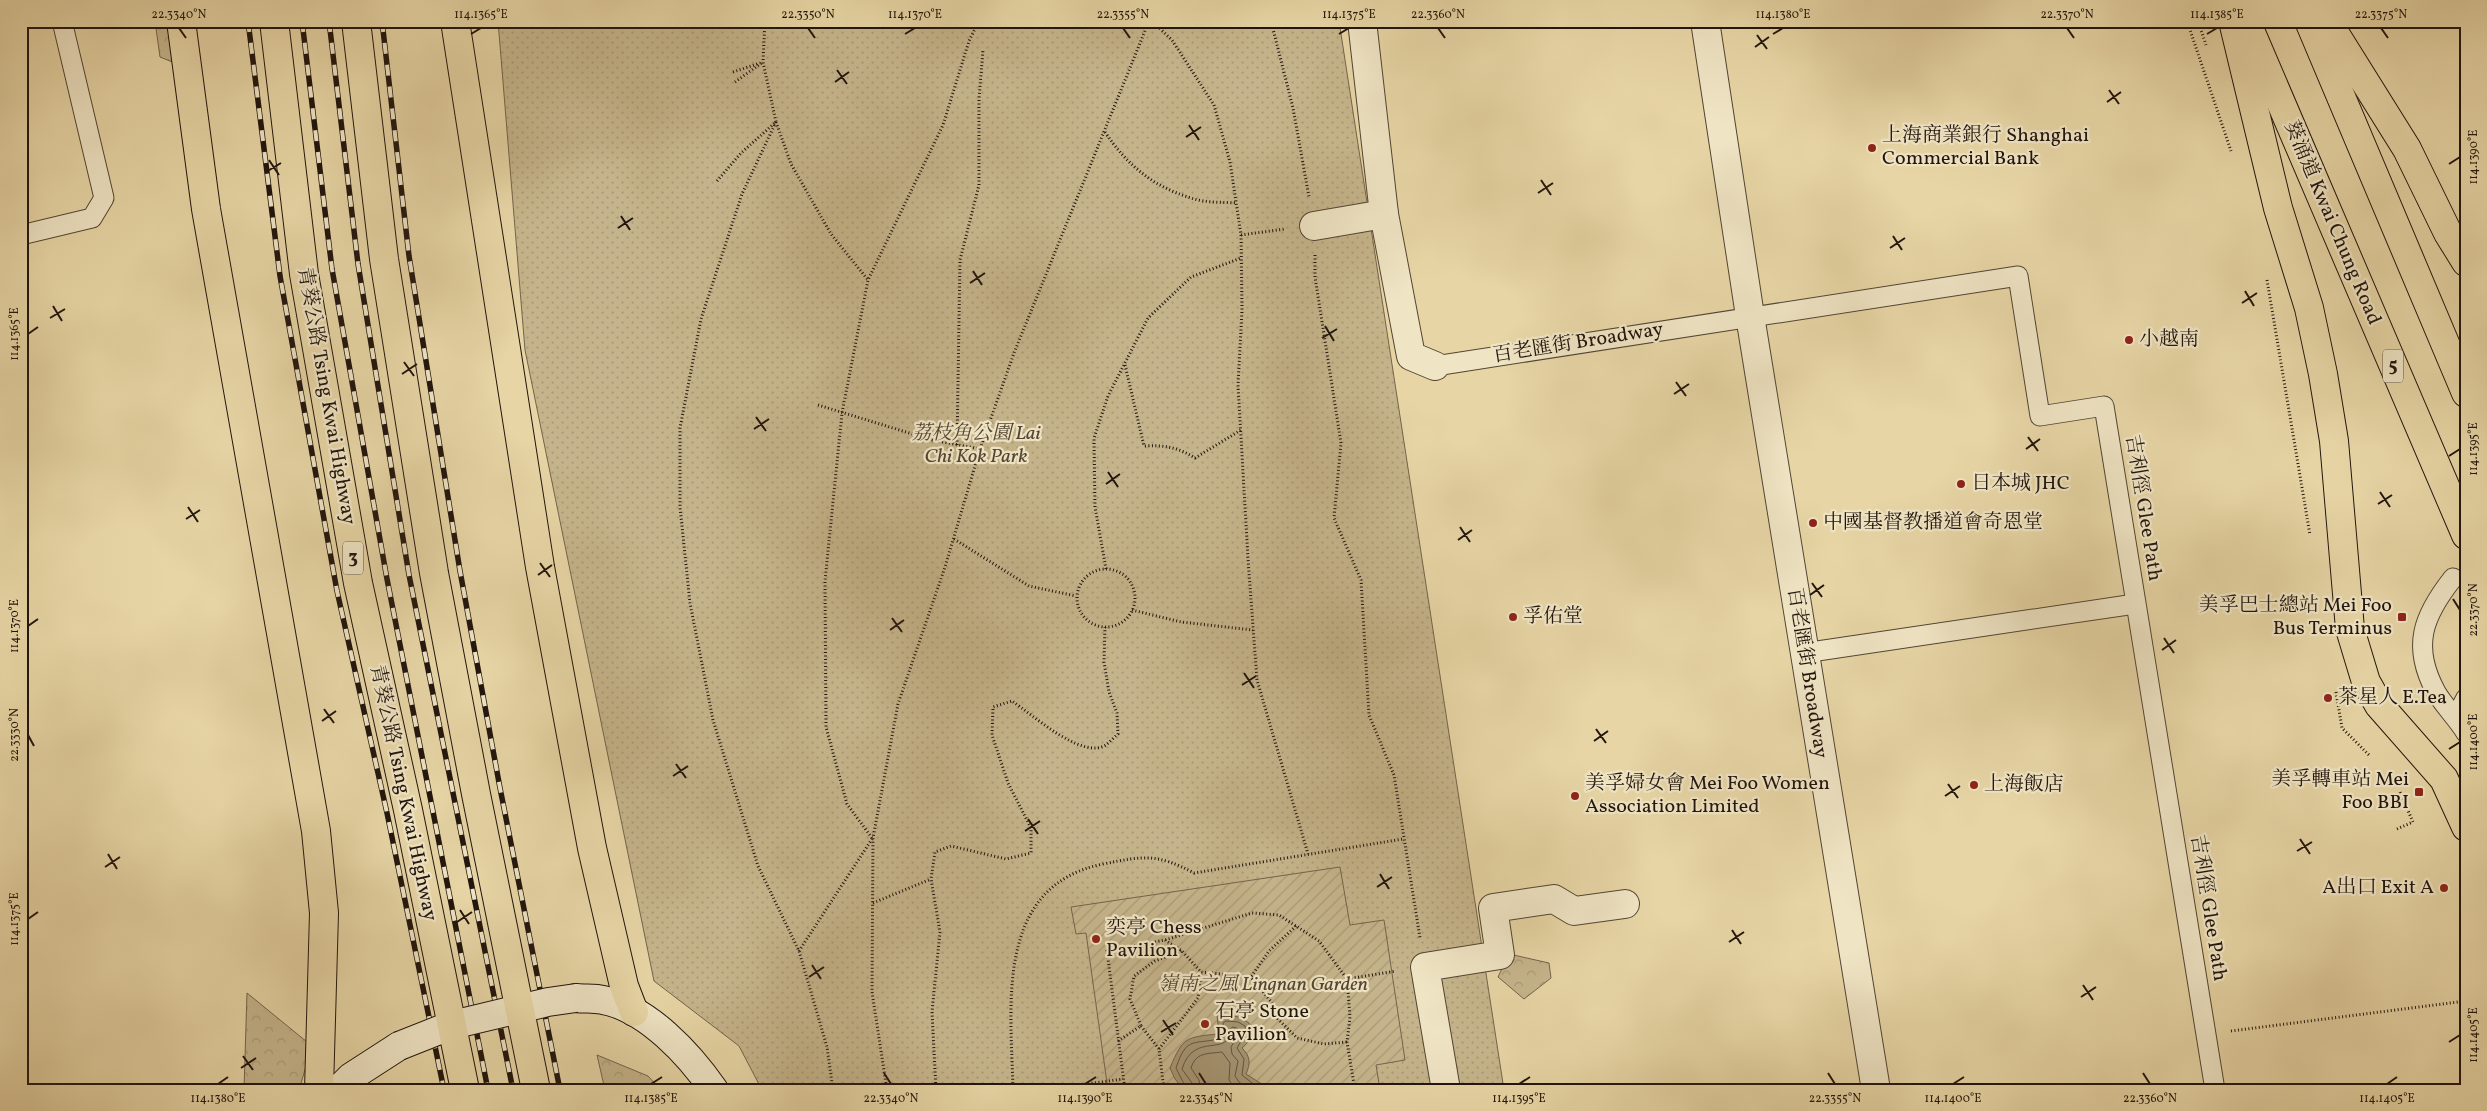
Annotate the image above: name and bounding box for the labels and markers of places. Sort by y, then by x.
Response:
place label: 上海商業銀行 Shanghai Commercial Bank [1882,122,2089,173]
marker: 上海商業銀行 Shanghai Commercial Bank [1866,142,1878,154]
place label: 小越南 [2139,326,2199,354]
marker: 小越南 [2123,334,2135,346]
place label: 日本城 JHC [1971,470,2070,498]
marker: 日本城 JHC [1955,478,1967,490]
place label: 中國基督教播道會奇恩堂 [1823,509,2043,537]
marker: 中國基督教播道會奇恩堂 [1807,517,1819,529]
place label: 美孚巴士總站 Mei Foo Bus Terminus [2199,592,2392,643]
place label: 孚佑堂 [1523,603,1583,631]
marker: 孚佑堂 [1507,611,1519,623]
marker: 美孚巴士總站 Mei Foo Bus Terminus [2396,611,2408,623]
place label: 茶星人 E.Tea [2338,684,2447,712]
marker: 茶星人 E.Tea [2322,692,2334,704]
place label: 美孚轉車站 Mei Foo BBI [2271,766,2409,817]
place label: 美孚婦女會 Mei Foo Women Association Limited [1585,770,1830,821]
place label: 上海飯店 [1984,771,2064,799]
marker: 上海飯店 [1968,779,1980,791]
marker: 美孚轉車站 Mei Foo BBI [2413,786,2425,798]
marker: 美孚婦女會 Mei Foo Women Association Limited [1569,790,1581,802]
place label: A出口 Exit A [2322,874,2434,902]
marker: A出口 Exit A [2438,882,2450,894]
place label: 奕亭 Chess Pavilion [1106,914,1202,965]
marker: 奕亭 Chess Pavilion [1090,933,1102,945]
place label: 石亭 Stone Pavilion [1215,998,1309,1049]
marker: 石亭 Stone Pavilion [1199,1018,1211,1030]

